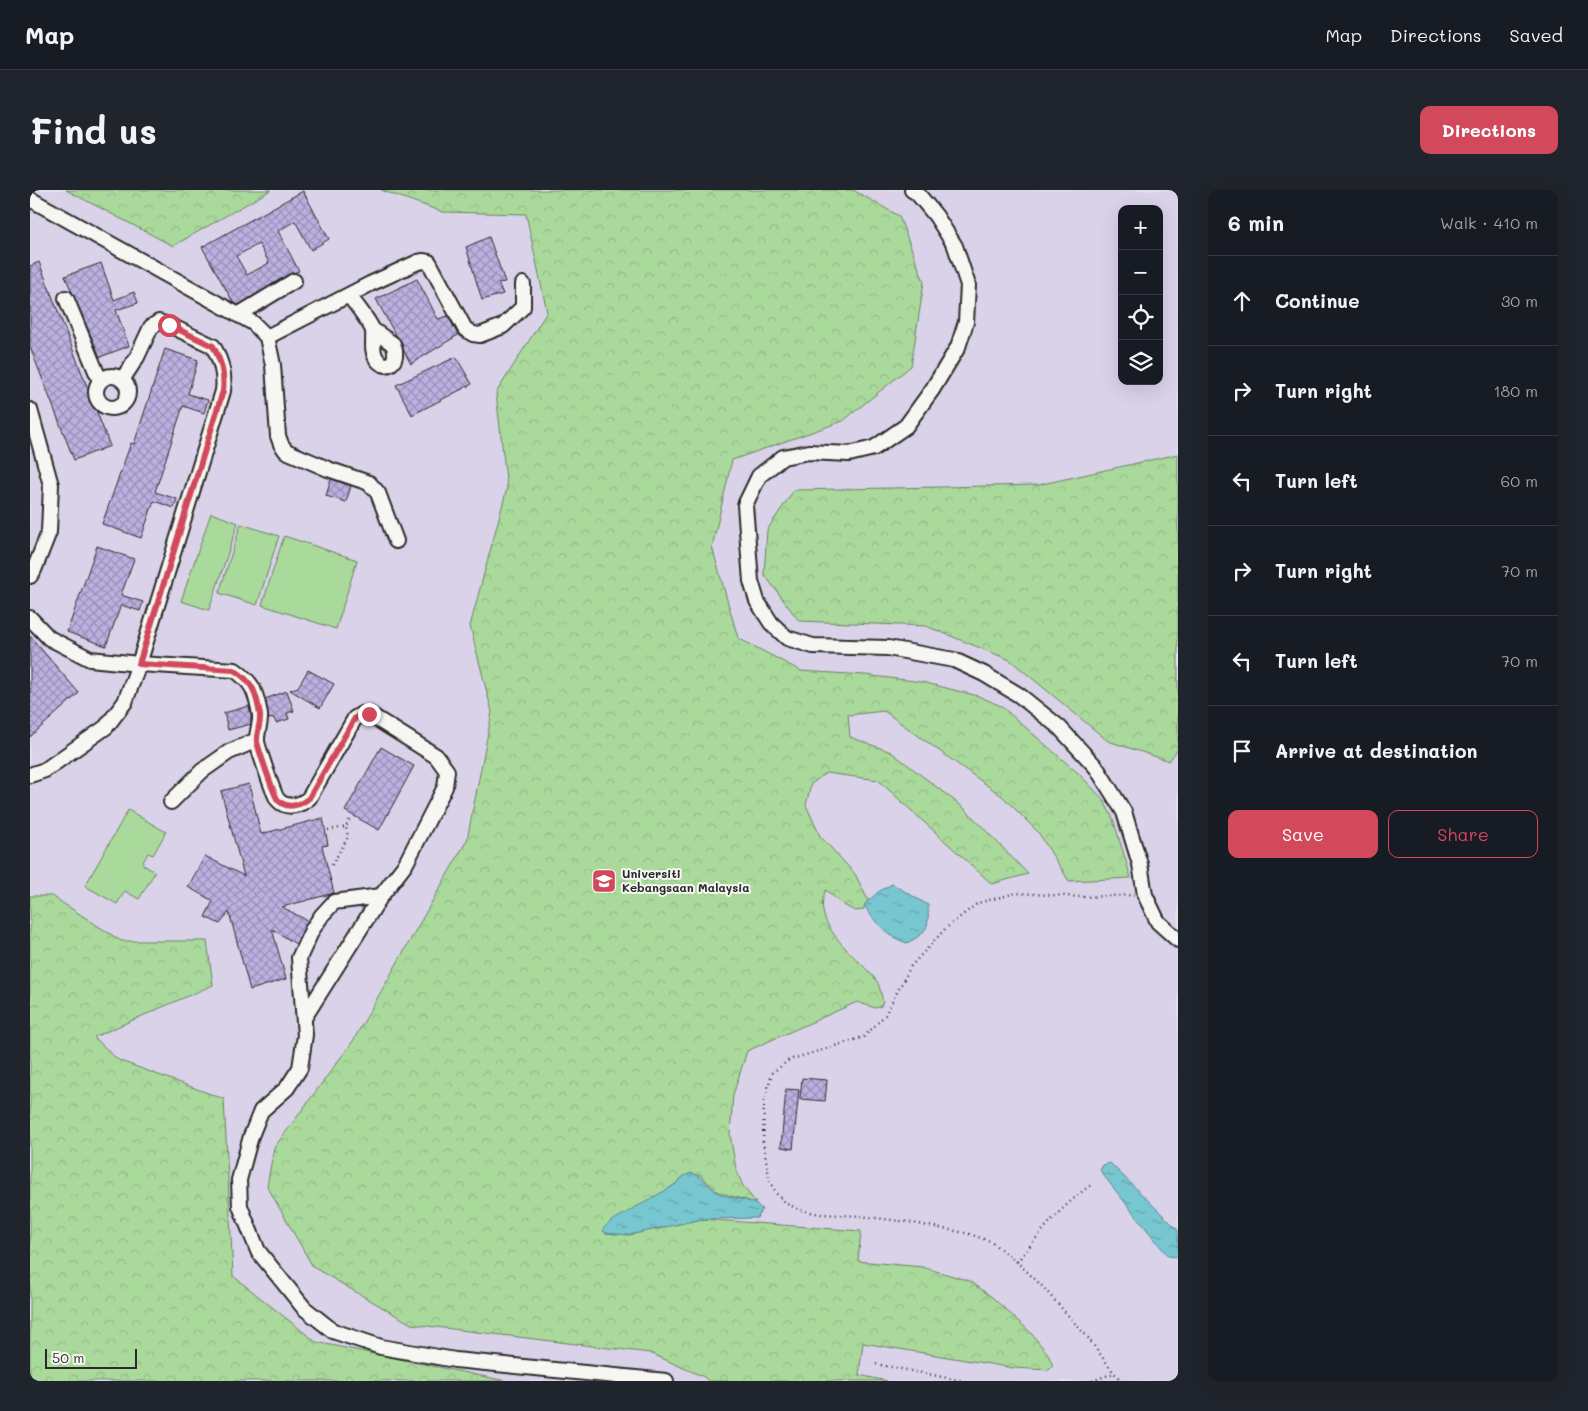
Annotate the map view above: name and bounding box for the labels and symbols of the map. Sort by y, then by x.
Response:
route start [158,314,181,337]
route end [358,703,381,726]
place label: Universiti Kebangsaan Malaysia [622,865,750,895]
school or university icon: Universiti Kebangsaan Malaysia [591,868,617,894]
scale bar [45,1346,138,1369]

